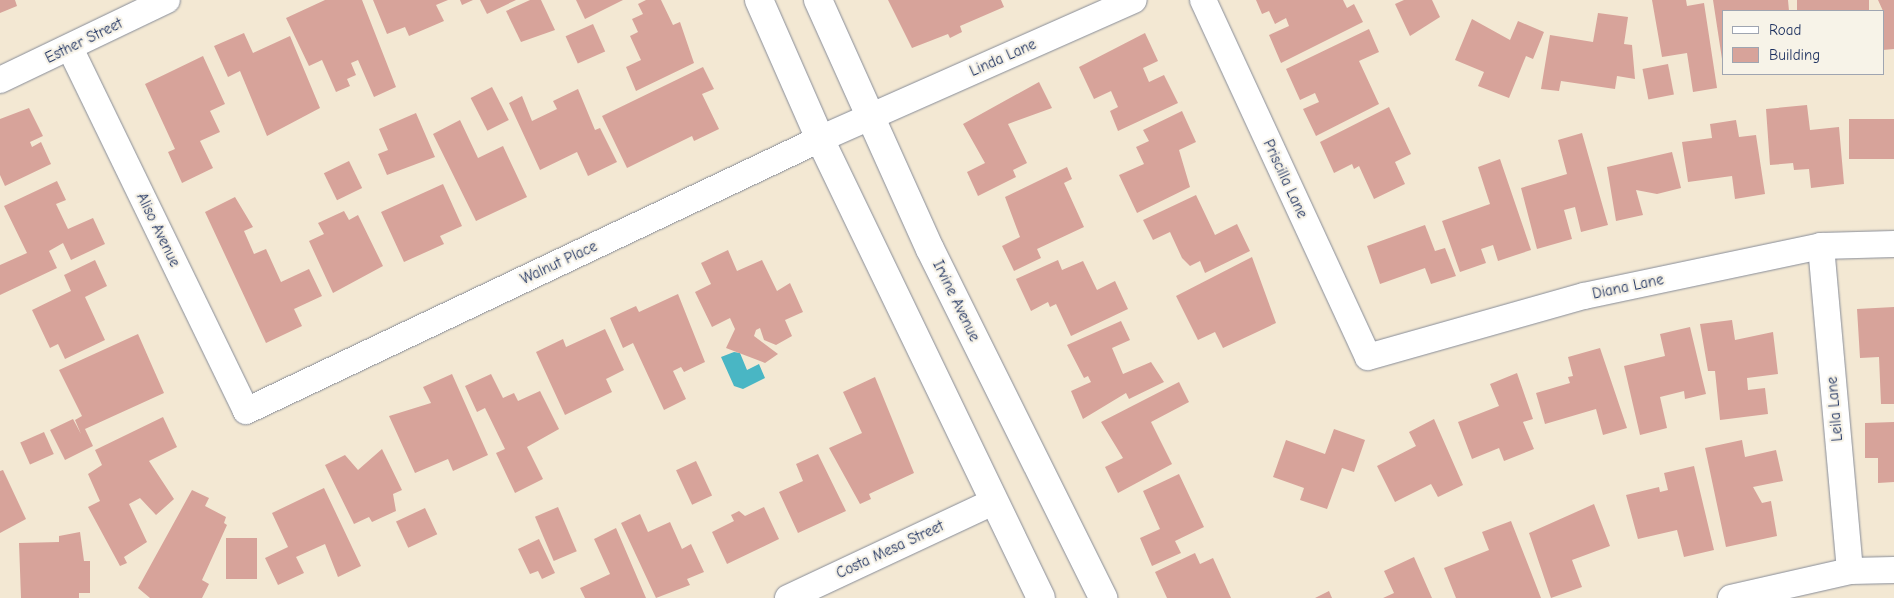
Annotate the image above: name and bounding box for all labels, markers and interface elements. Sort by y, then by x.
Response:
legend [1722,10,1884,75]
street label: Esther Street [42,15,126,67]
text: Road [1769,21,1801,39]
street label: Linda Lane [967,35,1039,81]
text: Building [1769,46,1820,64]
street label: Priscilla Lane [1259,137,1311,221]
street label: Aliso Avenue [132,190,184,270]
street label: Walnut Place [518,237,600,289]
street label: Irvine Avenue [929,258,983,344]
street label: Diana Lane [1591,271,1665,303]
street label: Leila Lane [1823,376,1847,442]
street label: Costa Mesa Street [833,517,947,583]

